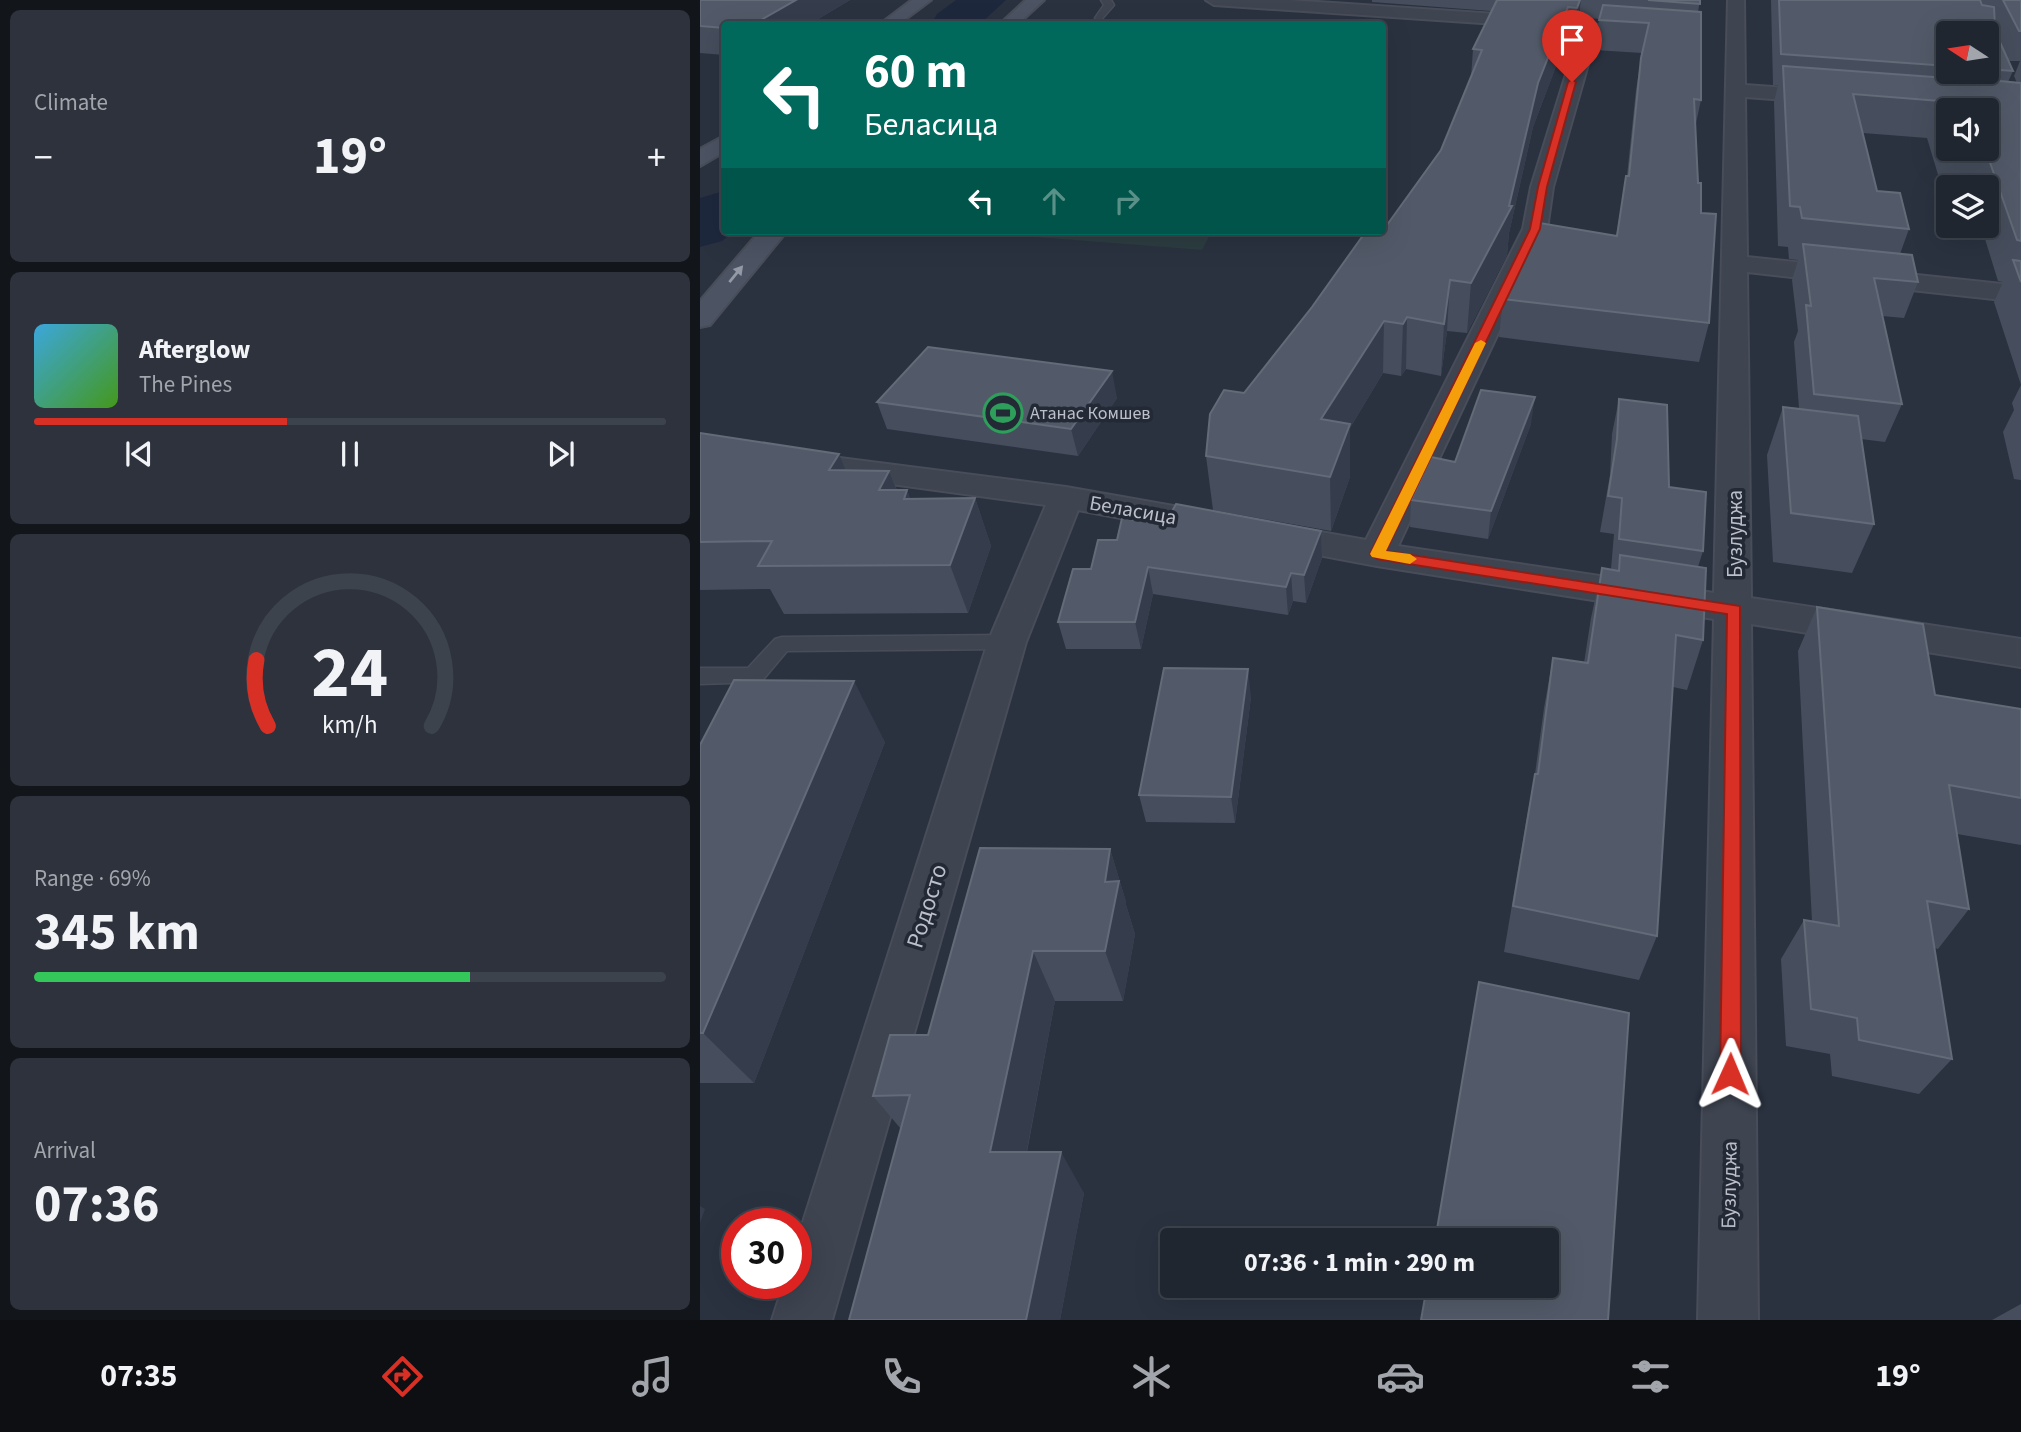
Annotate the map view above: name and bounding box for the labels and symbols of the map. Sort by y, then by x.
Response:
pin [1542,10,1602,82]
north arrow [1936,21,1998,84]
one-way arrow [729,265,743,283]
sports icon: Атанас Комшев [982,392,1024,434]
place label: Атанас Комшев [1030,401,1151,426]
street label: Беласица [1087,488,1179,532]
street label: Бузлуджа [1720,490,1750,578]
street label: Родосто [898,860,956,952]
position arrow [1693,1037,1767,1111]
street label: Бузлуджа [1713,1141,1745,1229]
speed limit sign: 30 [721,1208,812,1299]

